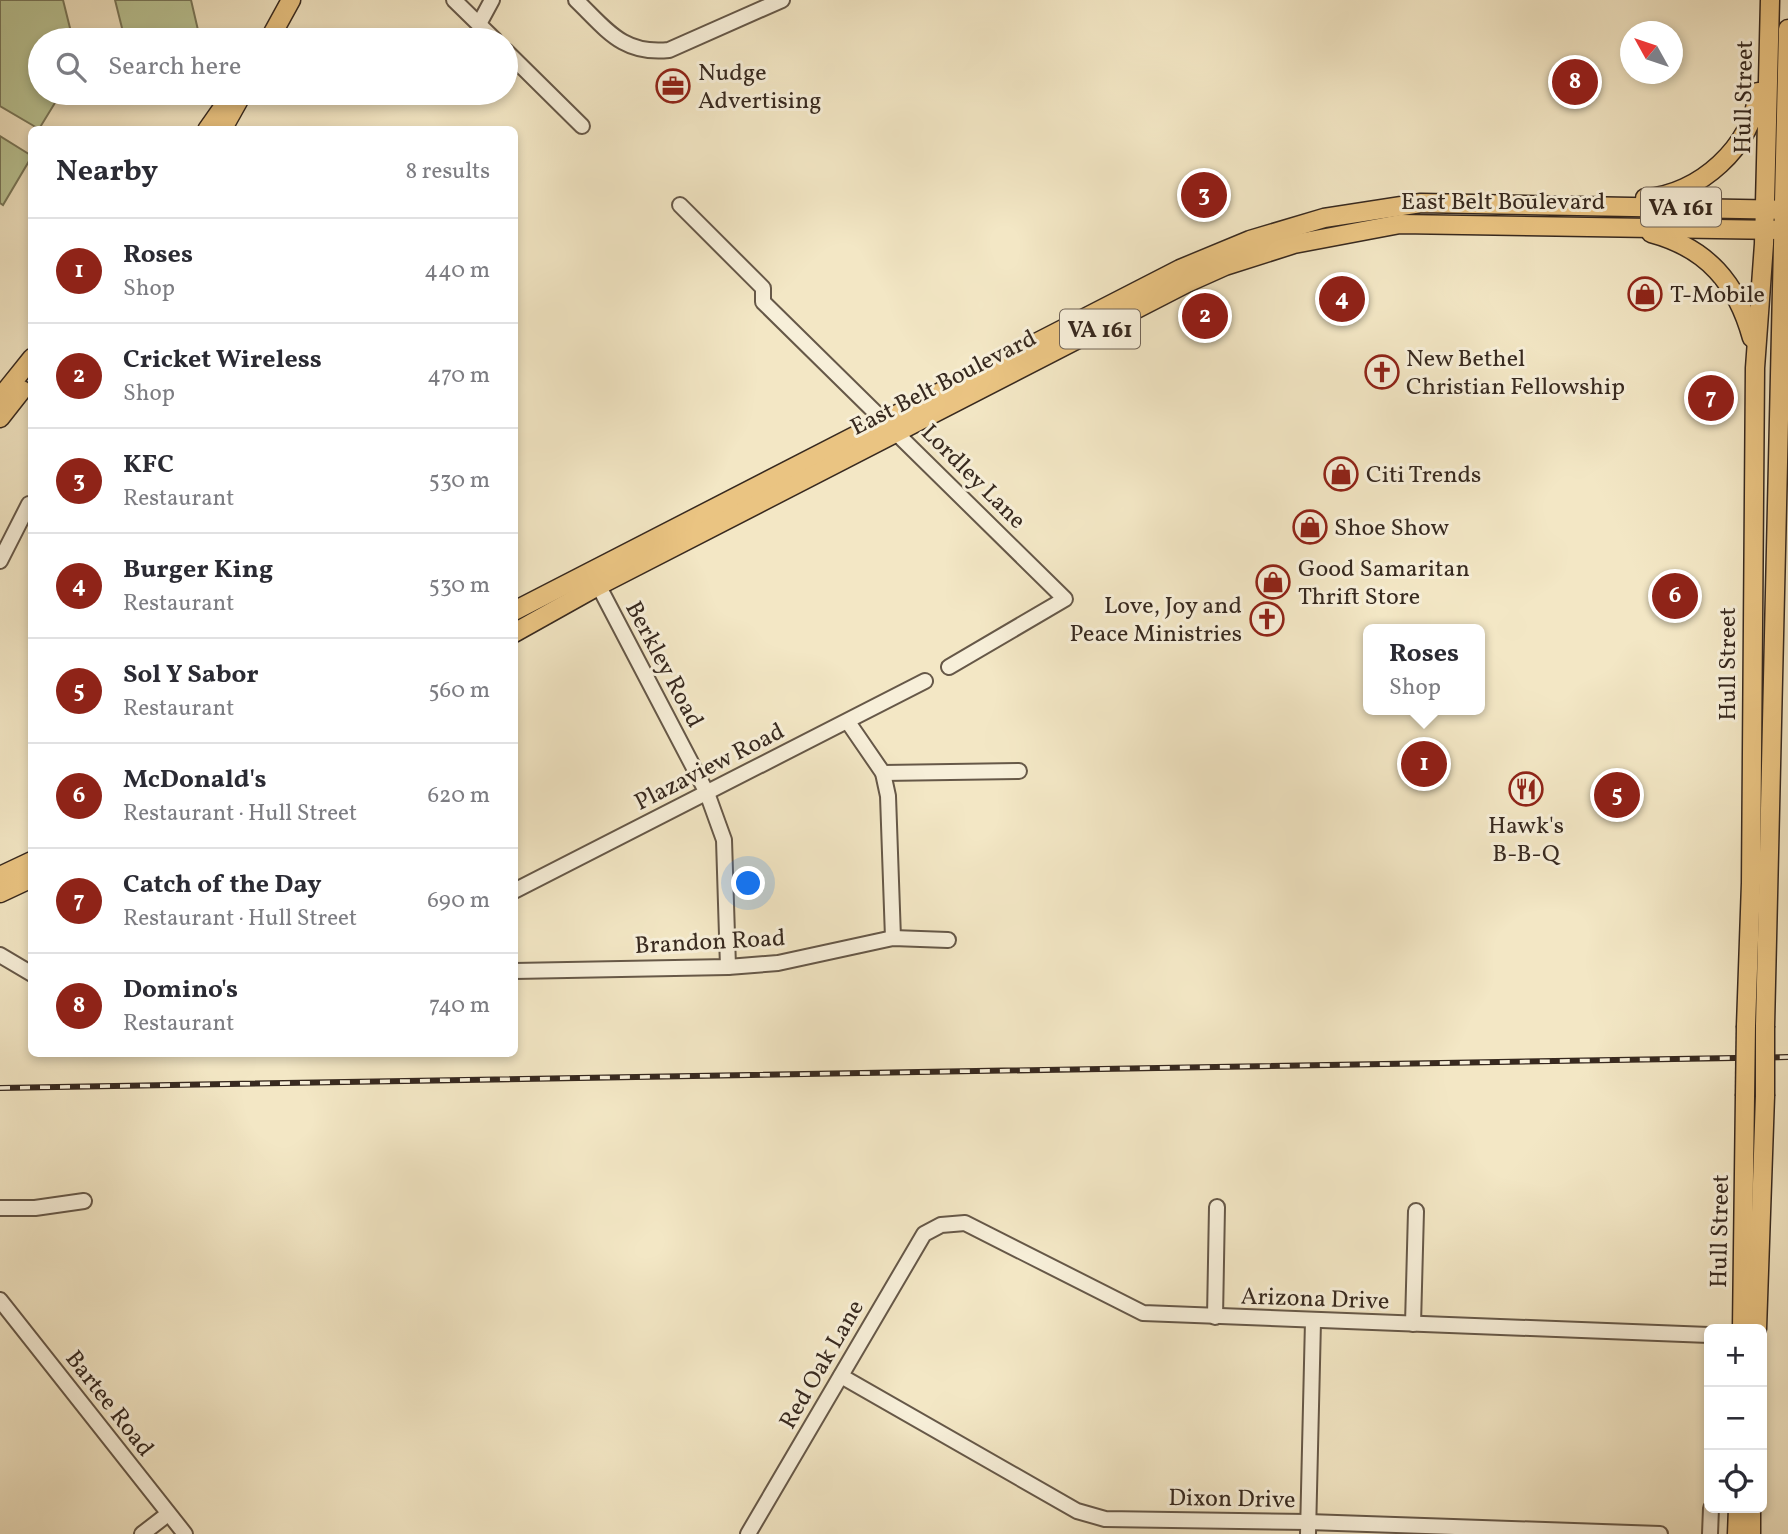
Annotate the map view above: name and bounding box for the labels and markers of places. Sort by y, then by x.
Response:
pin: 8 [1552,56,1598,108]
place label: Nudge Advertising [698,57,822,119]
office icon: Nudge Advertising [654,67,692,105]
pin: 3 [1181,169,1227,221]
pin: 4 [1319,273,1365,325]
shop icon: T-Mobile [1626,275,1664,313]
place label: T-Mobile [1670,279,1765,313]
pin: 2 [1182,290,1228,342]
place label: New Bethel Christian Fellowship [1406,343,1625,405]
church icon: New Bethel Christian Fellowship [1363,353,1401,391]
pin: 7 [1688,372,1734,424]
shop icon: Citi Trends [1322,455,1360,493]
place label: Citi Trends [1366,459,1481,493]
shop icon: Shoe Show [1291,508,1329,546]
place label: Shoe Show [1334,512,1450,546]
place label: Good Samaritan Thrift Store [1298,553,1470,615]
shop icon: Good Samaritan Thrift Store [1254,563,1292,601]
pin: 6 [1652,570,1698,622]
place label: Love, Joy and Peace Ministries [1070,590,1242,652]
church icon: Love, Joy and Peace Ministries [1248,600,1286,638]
pin: 1 [1401,738,1447,790]
pin: 5 [1594,769,1640,821]
restaurant icon: Hawk's B-B-Q [1507,770,1545,808]
place label: Hawk's B-B-Q [1488,810,1564,872]

